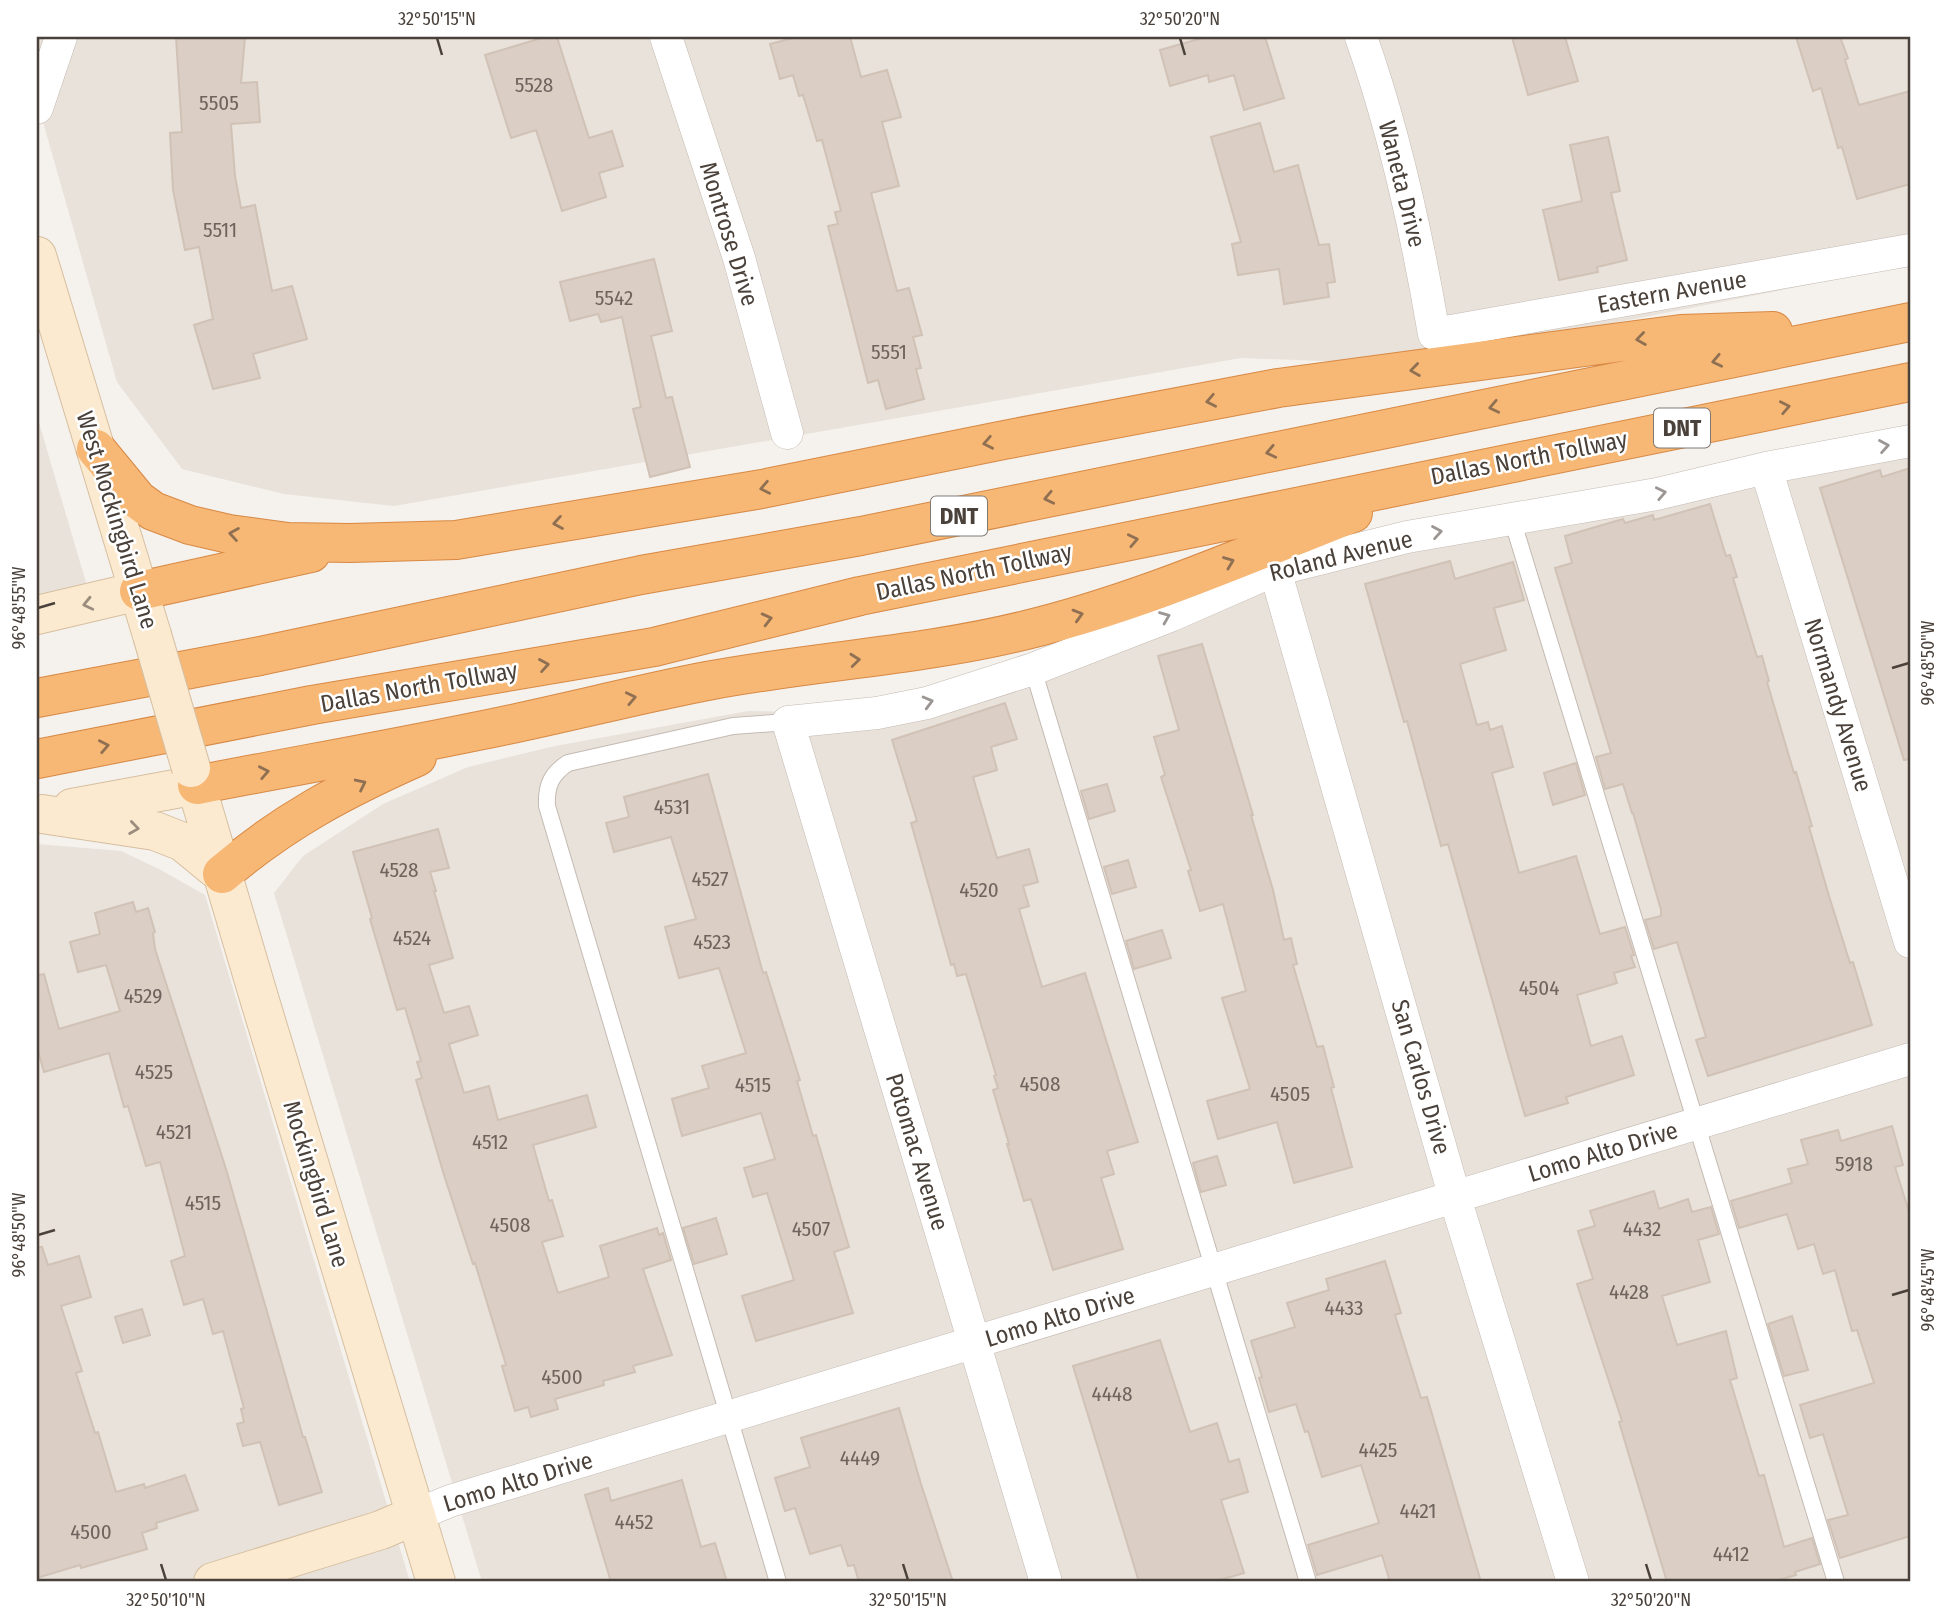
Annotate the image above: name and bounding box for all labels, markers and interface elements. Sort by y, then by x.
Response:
text: 32°50'15"N [398,8,476,30]
text: 32°50'20"N [1140,8,1220,30]
house number: 5528 [515,72,553,98]
house number: 5505 [199,90,239,116]
street label: Waneta Drive [1373,118,1431,250]
street label: Montrose Drive [694,159,764,309]
house number: 5511 [203,217,237,243]
street label: Eastern Avenue [1595,265,1749,319]
house number: 5542 [595,285,633,311]
one-way arrow [1635,332,1647,347]
house number: 5551 [871,339,907,365]
one-way arrow [1711,353,1723,368]
one-way arrow [1409,362,1421,377]
one-way arrow [1205,392,1217,407]
one-way arrow [1488,398,1500,413]
one-way arrow [1779,401,1791,416]
street label: West Mockingbird Lane [71,408,163,632]
road number: DNT [1654,408,1710,448]
street label: Dallas North Tollway [1428,425,1630,491]
one-way arrow [982,435,994,450]
one-way arrow [1878,440,1890,455]
one-way arrow [1265,444,1277,459]
one-way arrow [759,480,771,495]
one-way arrow [1655,487,1667,501]
one-way arrow [1043,489,1055,504]
road number: DNT [931,496,987,536]
one-way arrow [552,515,564,530]
street label: Roland Avenue [1266,525,1416,587]
one-way arrow [1431,525,1443,540]
one-way arrow [228,527,239,542]
one-way arrow [1127,533,1139,548]
street label: Dallas North Tollway [873,537,1075,606]
one-way arrow [1222,556,1234,570]
text: 96°48'55"W [8,566,30,650]
one-way arrow [82,595,94,610]
one-way arrow [1071,609,1083,624]
one-way arrow [1158,611,1171,625]
one-way arrow [761,613,773,627]
street label: Normandy Avenue [1798,615,1878,795]
text: 96°48'50"W [1917,620,1939,705]
one-way arrow [849,653,861,668]
street label: Dallas North Tollway [318,656,520,718]
one-way arrow [538,658,550,673]
one-way arrow [625,692,637,706]
one-way arrow [922,696,934,711]
one-way arrow [98,739,110,754]
one-way arrow [258,766,270,781]
one-way arrow [354,778,366,792]
house number: 4531 [654,794,690,820]
one-way arrow [128,820,140,835]
house number: 4528 [379,857,419,883]
house number: 4527 [691,866,729,892]
house number: 4520 [959,877,999,903]
house number: 4524 [393,925,431,951]
house number: 4523 [693,929,731,955]
house number: 4504 [1519,975,1559,1001]
house number: 4529 [124,983,162,1009]
street label: San Carlos Drive [1386,996,1456,1158]
house number: 4525 [135,1059,173,1085]
street label: Potomac Avenue [880,1070,954,1234]
house number: 4508 [1019,1071,1061,1097]
house number: 4515 [735,1072,771,1098]
house number: 4505 [1270,1081,1310,1107]
street label: Mockingbird Lane [277,1097,355,1271]
street label: Lomo Alto Drive [1525,1116,1681,1188]
house number: 4521 [156,1119,192,1145]
house number: 4512 [472,1129,508,1155]
house number: 5918 [1835,1151,1873,1177]
house number: 4515 [185,1190,221,1216]
text: 96°48'50"W [8,1192,30,1277]
house number: 4508 [489,1212,531,1238]
house number: 4507 [792,1216,830,1242]
house number: 4432 [1623,1216,1661,1242]
text: 96°48'45"W [1917,1248,1939,1331]
house number: 4428 [1609,1279,1649,1305]
street label: Lomo Alto Drive [982,1281,1138,1353]
house number: 4433 [1325,1295,1363,1321]
house number: 4500 [541,1364,583,1390]
house number: 4448 [1092,1381,1133,1407]
house number: 4425 [1359,1437,1397,1463]
house number: 4449 [840,1445,880,1471]
street label: Lomo Alto Drive [440,1446,596,1518]
house number: 4421 [1399,1498,1437,1524]
house number: 4452 [615,1509,653,1535]
house number: 4500 [70,1519,112,1545]
house number: 4412 [1713,1541,1749,1567]
text: 32°50'10"N [126,1589,206,1611]
text: 32°50'15"N [869,1589,947,1611]
text: 32°50'20"N [1611,1589,1691,1611]

